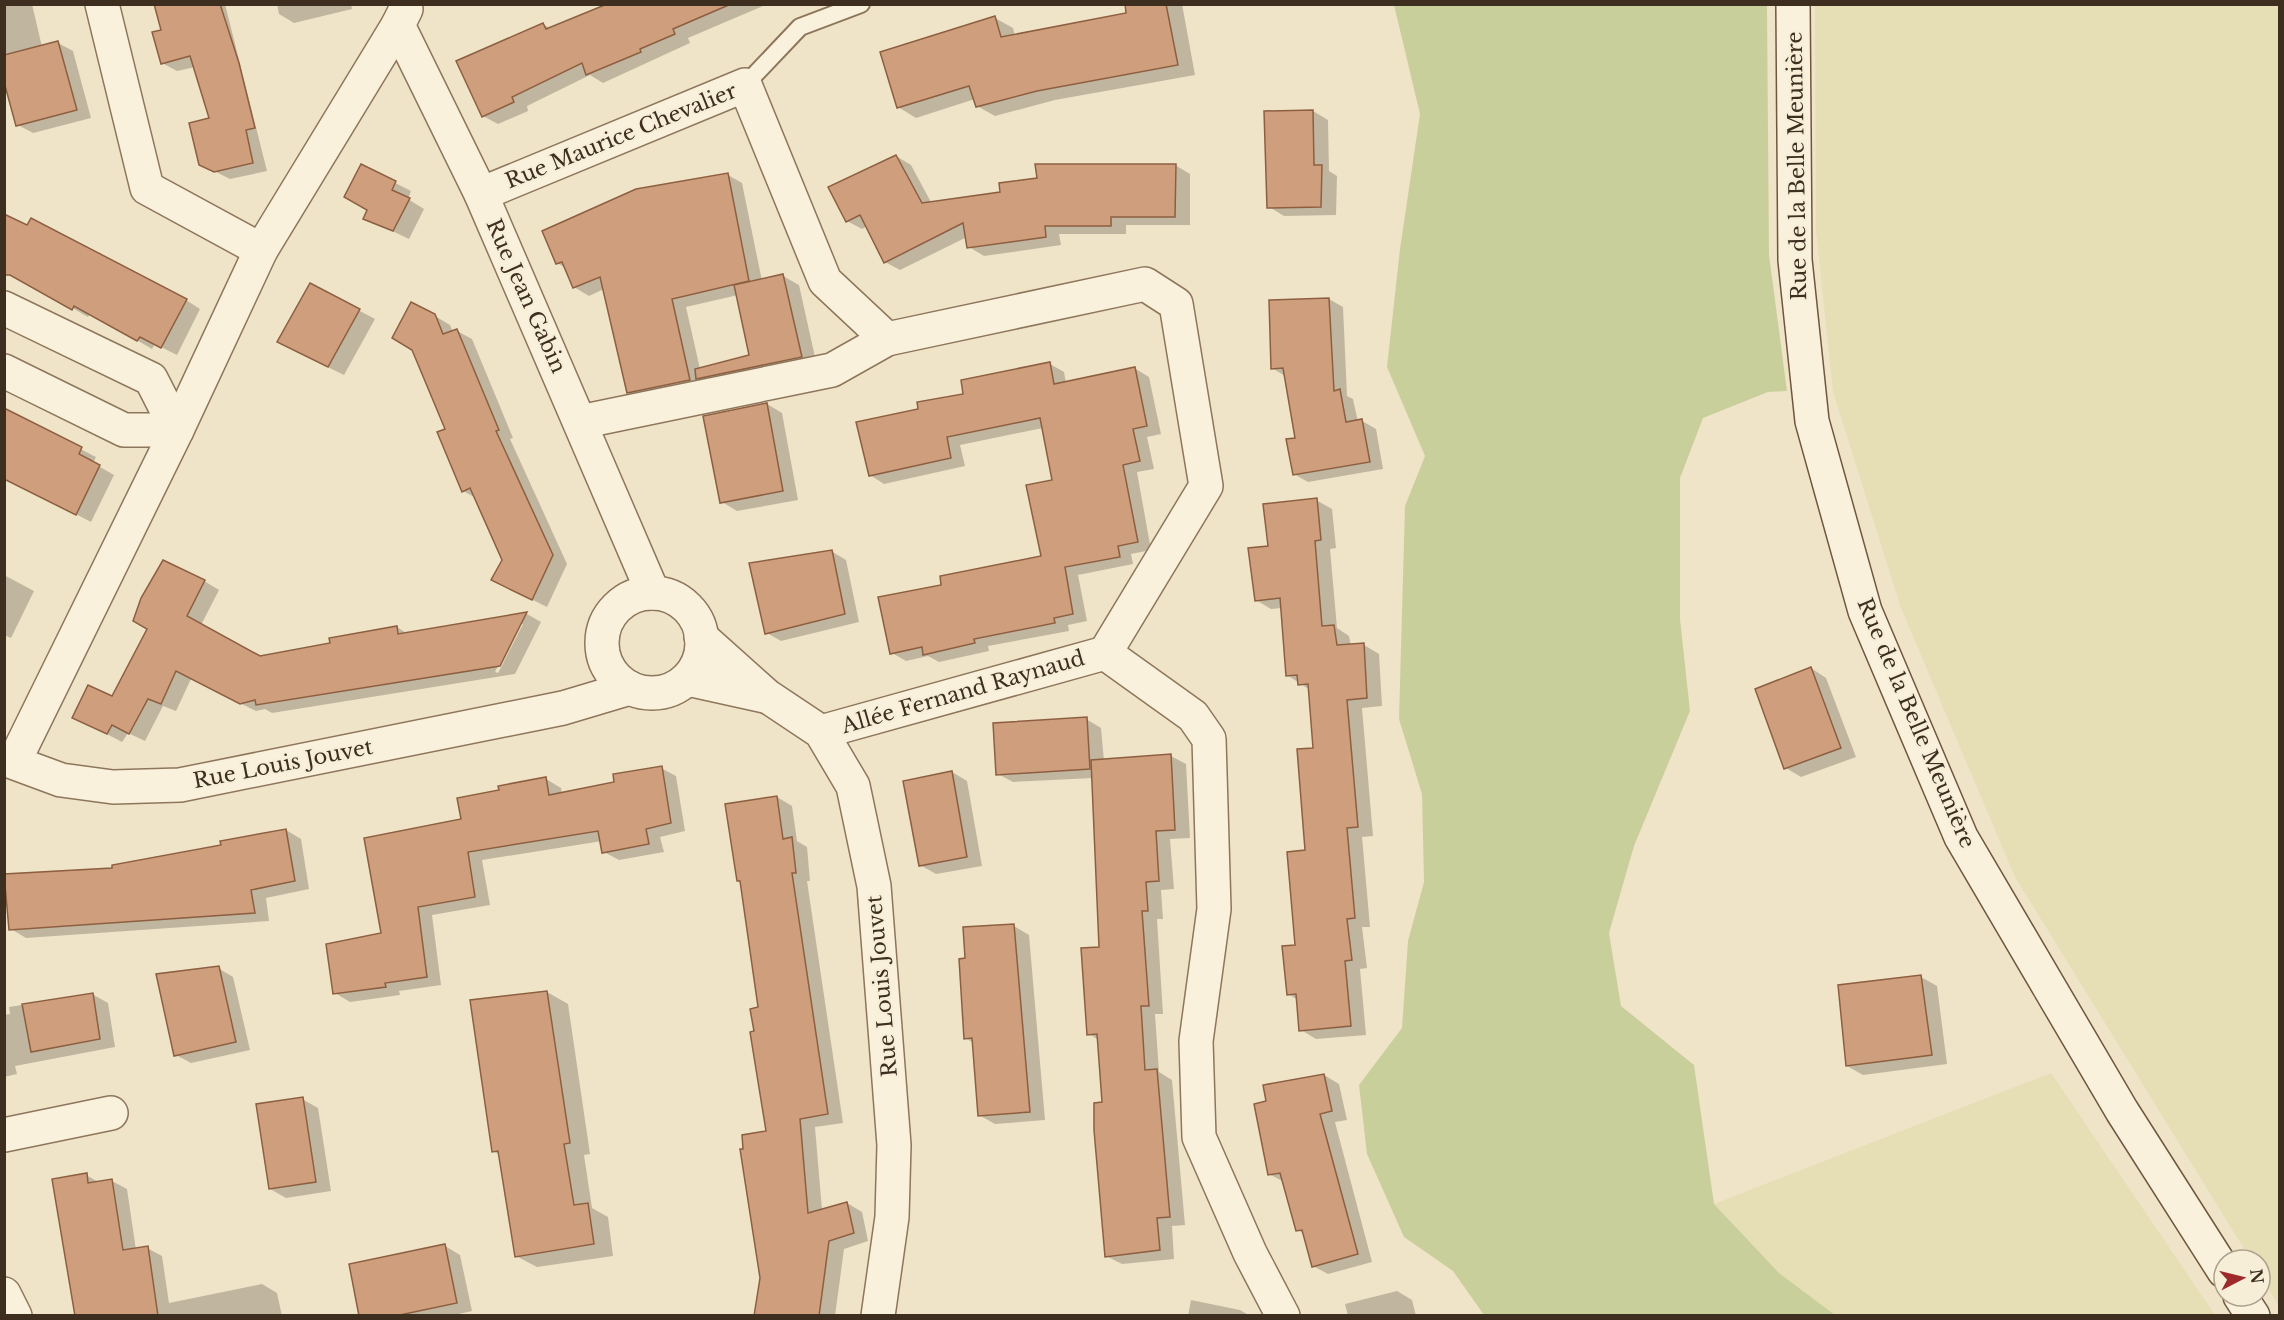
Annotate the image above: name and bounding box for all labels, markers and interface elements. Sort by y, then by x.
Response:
street label: Rue de la Belle Meunière [1782,31,1812,301]
street label: Rue Maurice Chevalier [502,78,740,194]
street label: Rue Jean Gabin [480,215,572,377]
street label: Rue de la Belle Meunière [1851,594,1981,852]
street label: Allée Fernand Raynaud [838,645,1087,739]
street label: Rue Louis Jouvet [191,734,375,794]
street label: Rue Louis Jouvet [861,894,903,1078]
north arrow [2212,1248,2272,1308]
text: N [2246,1267,2268,1285]

